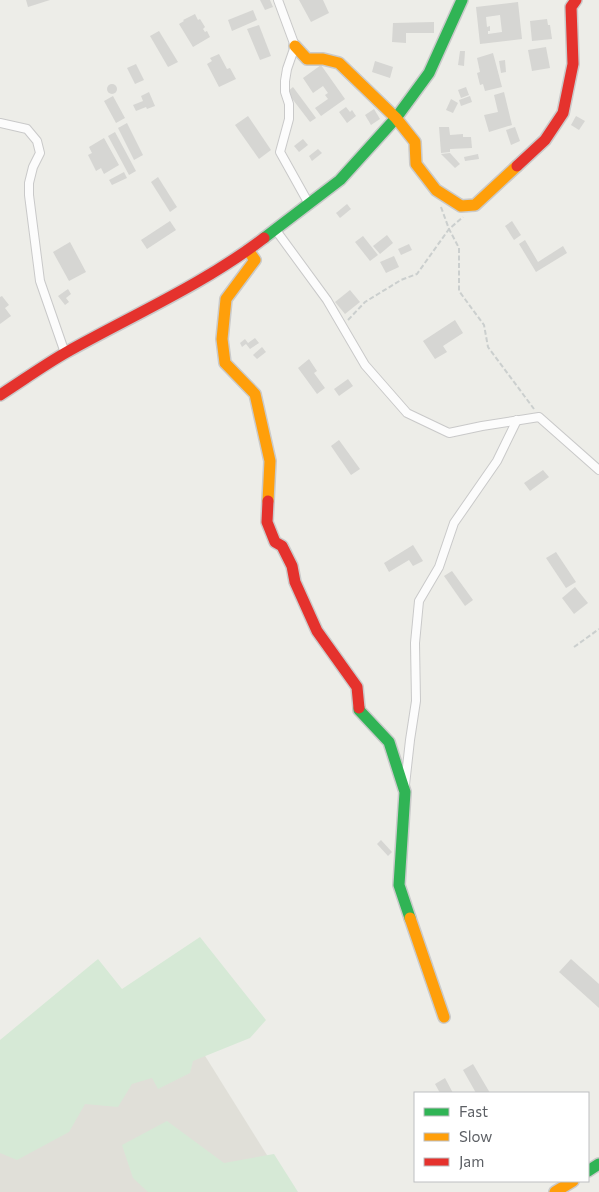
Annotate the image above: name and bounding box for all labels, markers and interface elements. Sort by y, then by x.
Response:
legend [414,1092,589,1182]
text: Fast [459,1102,488,1120]
text: Slow [459,1127,492,1145]
text: Jam [459,1152,484,1170]

